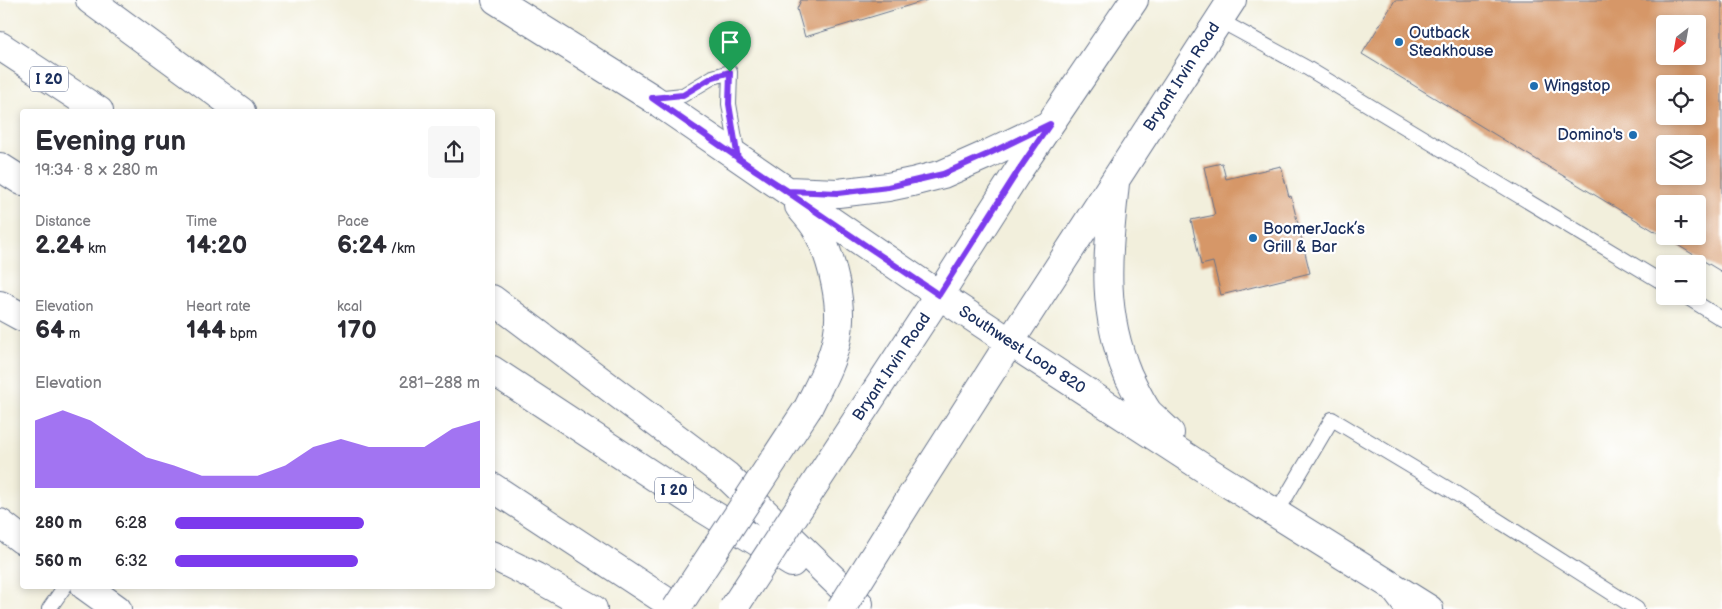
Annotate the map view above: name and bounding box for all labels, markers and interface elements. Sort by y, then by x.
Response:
north arrow [1656,15,1706,65]
map controls [1656,15,1706,305]
street label: Bryant Irvin Road [1140,19,1224,135]
pin [709,21,751,72]
place label: Outback Steakhouse [1409,24,1494,61]
icon: arrive [716,28,744,56]
marker: Outback Steakhouse [1393,36,1405,48]
road number: I 20 [30,66,68,92]
button: locate [1656,75,1706,125]
place label: Wingstop [1544,77,1611,96]
marker: Wingstop [1528,80,1540,92]
text: Evening run [35,125,186,158]
button: share [428,126,480,178]
place label: Domino's [1557,126,1623,145]
marker: Domino's [1627,129,1639,141]
button: layers [1656,135,1706,185]
text: 19:34 · 8 × 280 m [35,161,158,180]
button: + [1656,195,1706,245]
text: Distance [35,213,91,230]
text: Time [186,213,217,230]
text: Pace [337,213,369,230]
place label: BoomerJack’s Grill & Bar [1263,220,1365,257]
text: 2.24 [35,230,84,261]
text: 14:20 [186,230,247,261]
text: 6:24 [337,230,387,261]
marker: BoomerJack’s Grill & Bar [1247,232,1259,244]
text: km [84,240,106,257]
text: /km [387,240,415,257]
button: − [1656,255,1706,305]
text: Elevation [35,298,93,315]
text: Heart rate [186,298,251,315]
text: kcal [337,298,362,315]
street label: Southwest Loop 820 [955,302,1089,398]
street label: Bryant Irvin Road [849,310,935,424]
text: 64 [35,315,65,346]
text: 144 [186,315,226,346]
text: 170 [337,315,377,346]
text: m [65,325,80,342]
text: bpm [226,325,257,342]
text: Elevation [35,374,102,393]
text: 281–288 m [399,374,480,393]
road number: I 20 [655,478,693,502]
text: 280 m [35,514,82,533]
text: 6:28 [115,514,147,533]
text: 560 m [35,552,82,571]
text: 6:32 [115,552,147,571]

